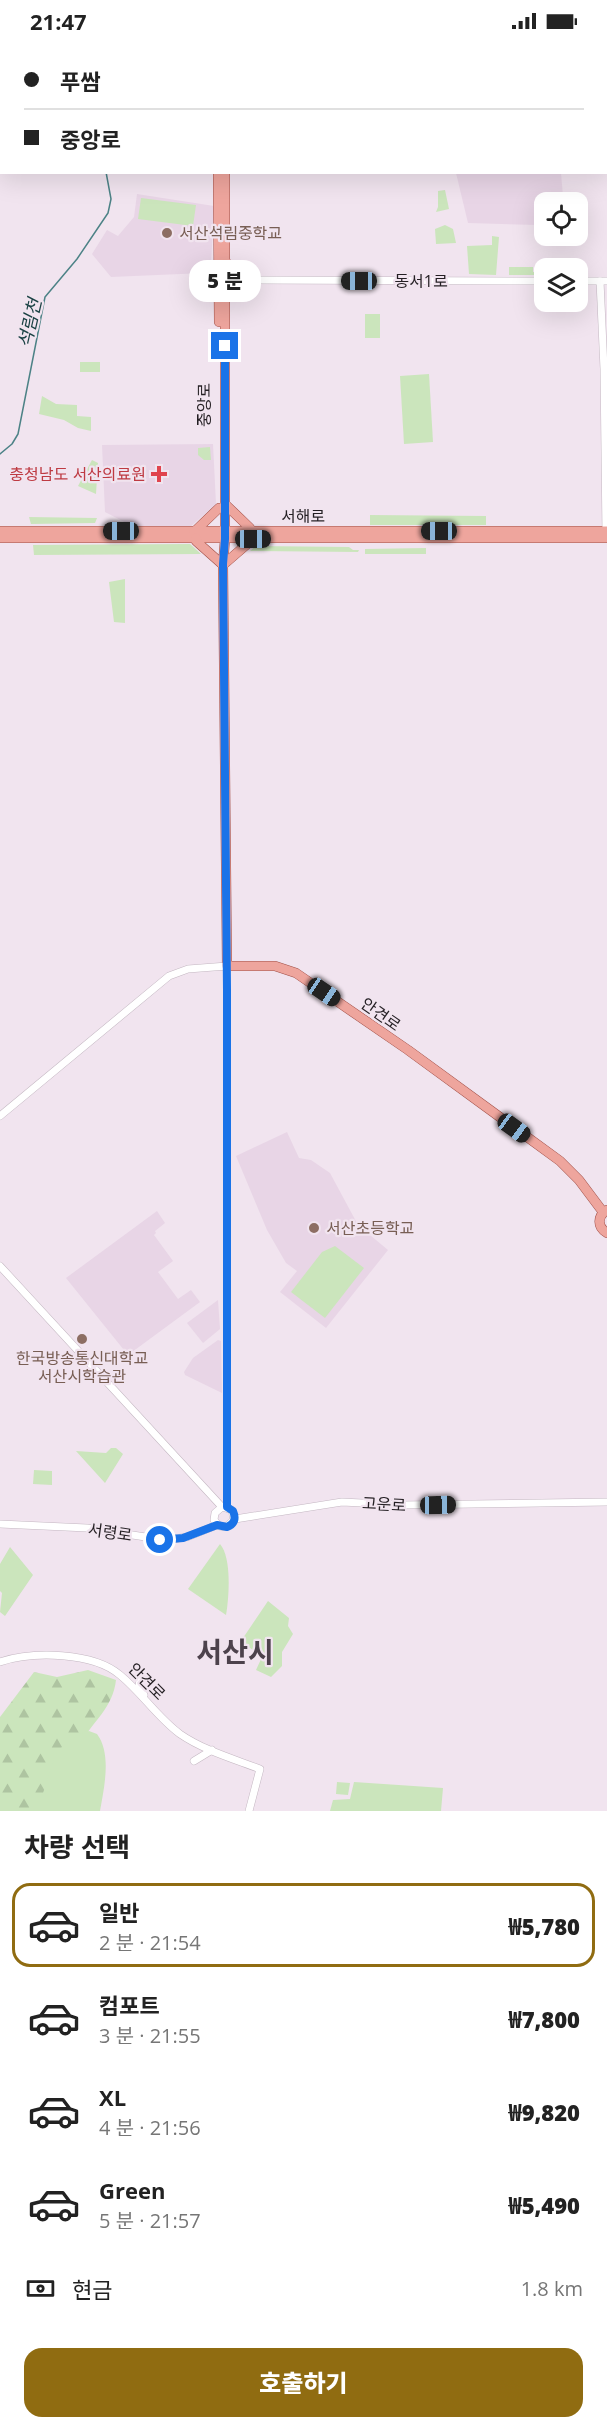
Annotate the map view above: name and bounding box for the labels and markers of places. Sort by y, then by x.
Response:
place label: 서산석림중학교 [179,222,282,244]
marker: 서산석림중학교 [160,226,174,240]
place label: 충청남도 서산의료원 [9,463,146,485]
marker: 충청남도 서산의료원 [150,465,168,483]
place label: 서산초등학교 [326,1217,414,1239]
marker: 서산초등학교 [307,1221,321,1235]
marker: 한국방송통신대학교 서산시학습관 [75,1332,89,1346]
place label: 한국방송통신대학교 서산시학습관 [16,1347,148,1387]

